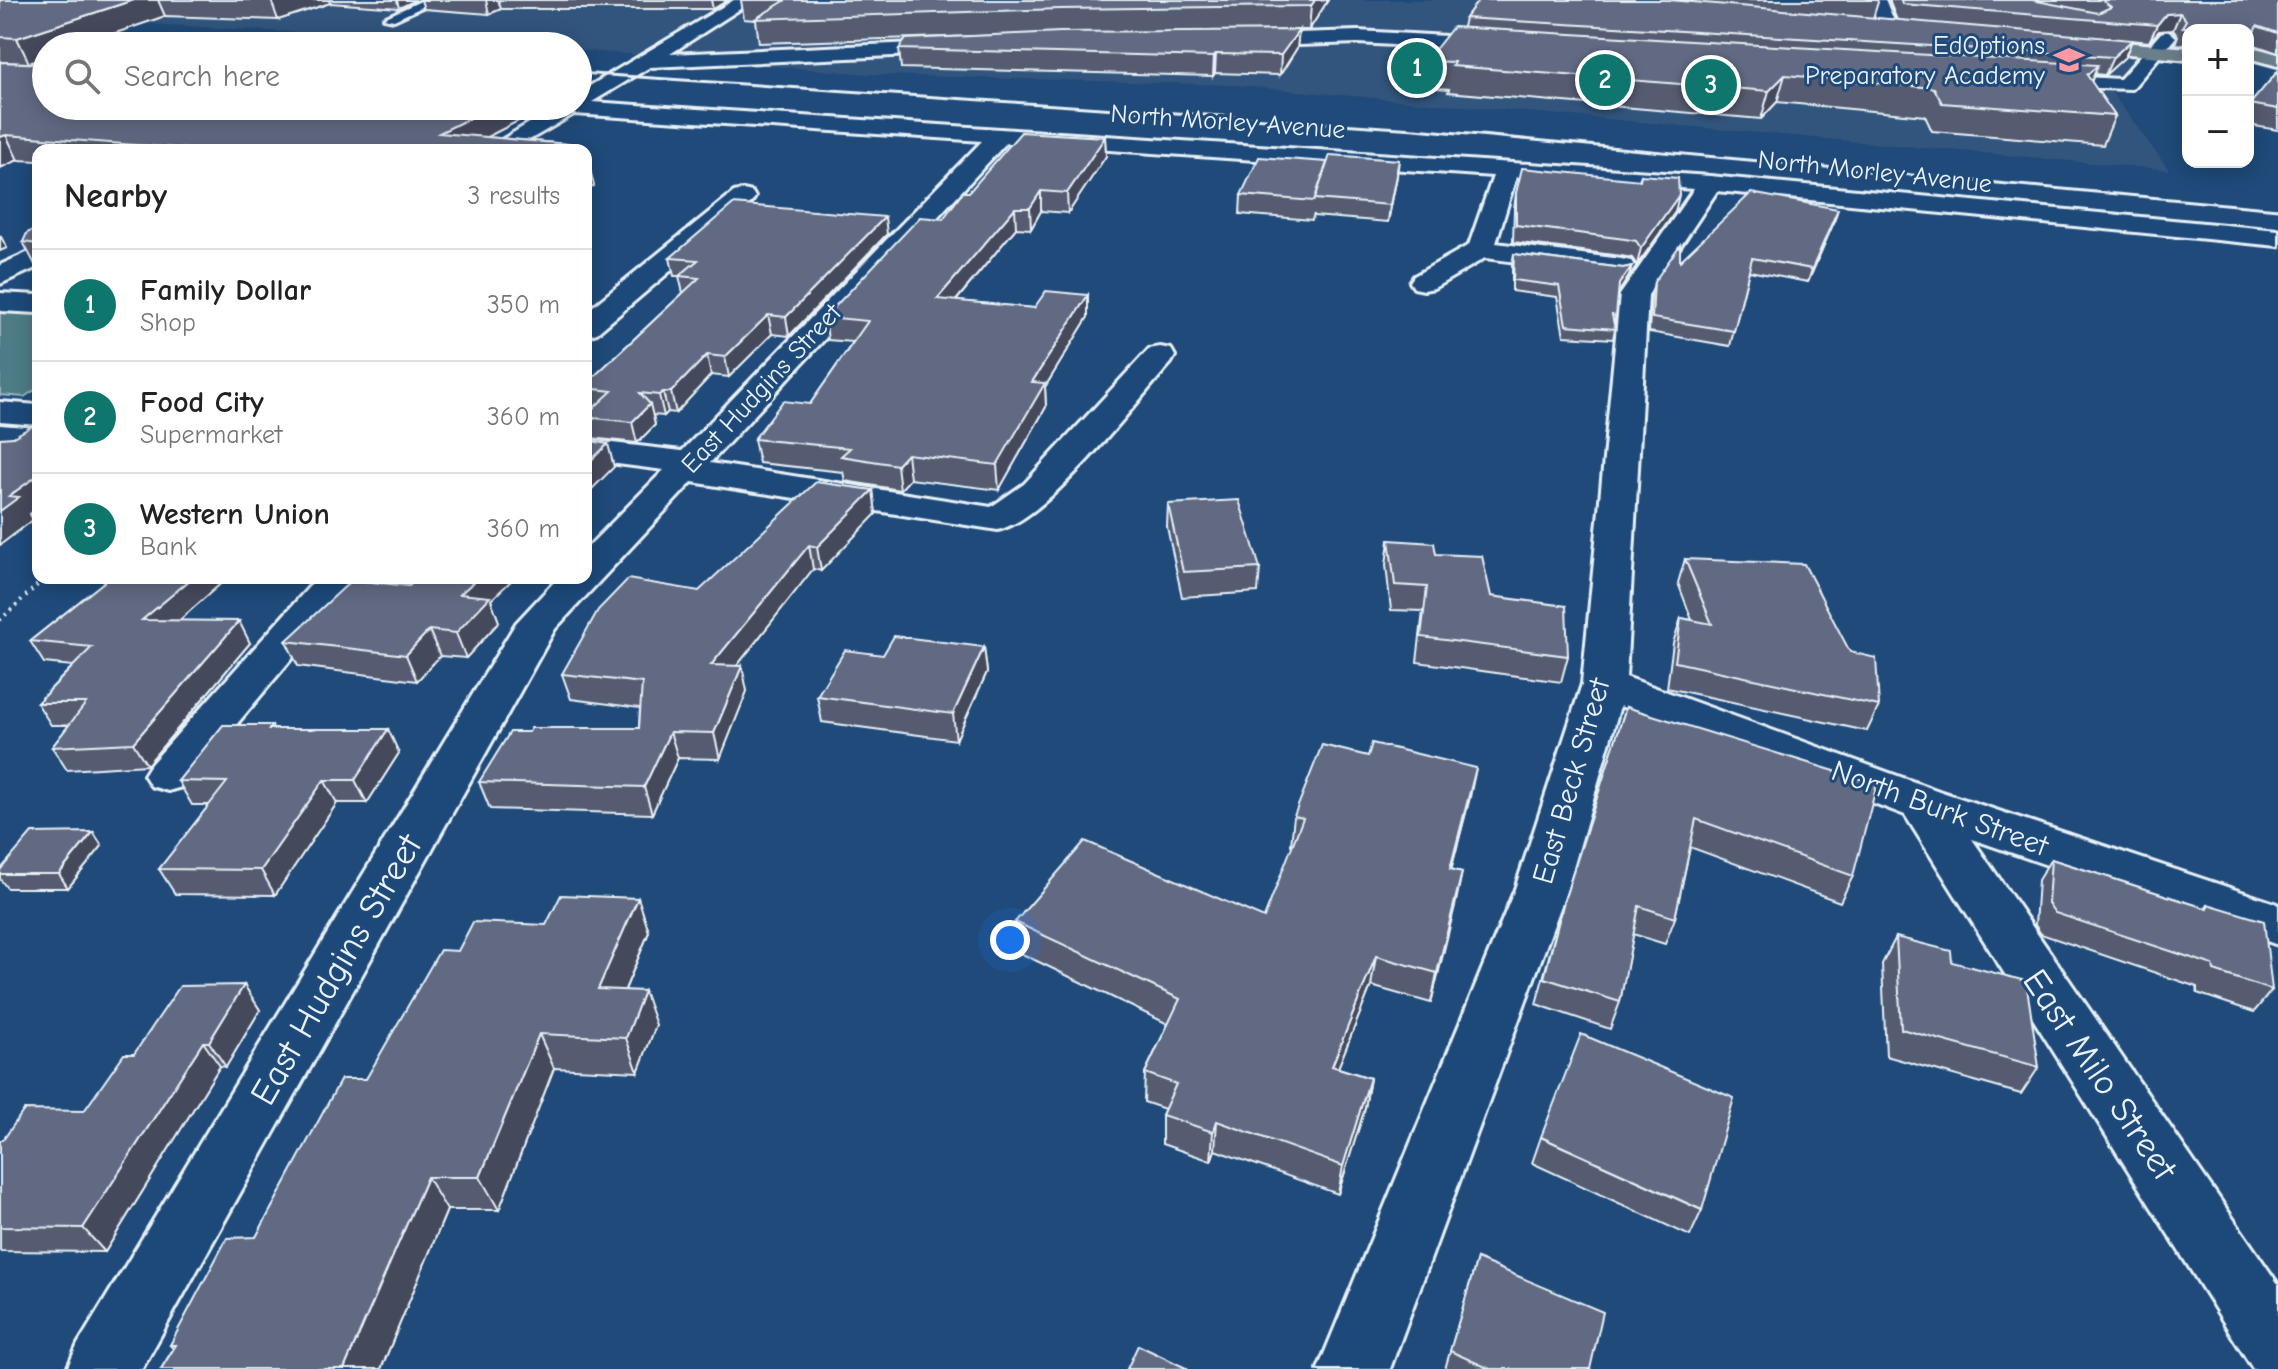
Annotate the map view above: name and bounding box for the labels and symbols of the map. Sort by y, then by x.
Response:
place label: EdOptions Preparatory Academy [1805,31,2045,91]
pin: 1 [1391,38,1443,98]
school or university icon: EdOptions Preparatory Academy [2052,43,2086,77]
pin: 2 [1579,50,1631,110]
pin: 3 [1685,55,1737,115]
street label: North Morley Avenue [1110,99,1346,145]
street label: North Morley Avenue [1756,145,1993,199]
street label: East Hudgins Street [676,297,849,480]
street label: East Beck Street [1525,673,1618,888]
street label: North Burk Street [1827,753,2054,864]
street label: East Hudgins Street [242,826,431,1112]
your location [990,920,1030,960]
street label: East Milo Street [2014,962,2186,1189]

